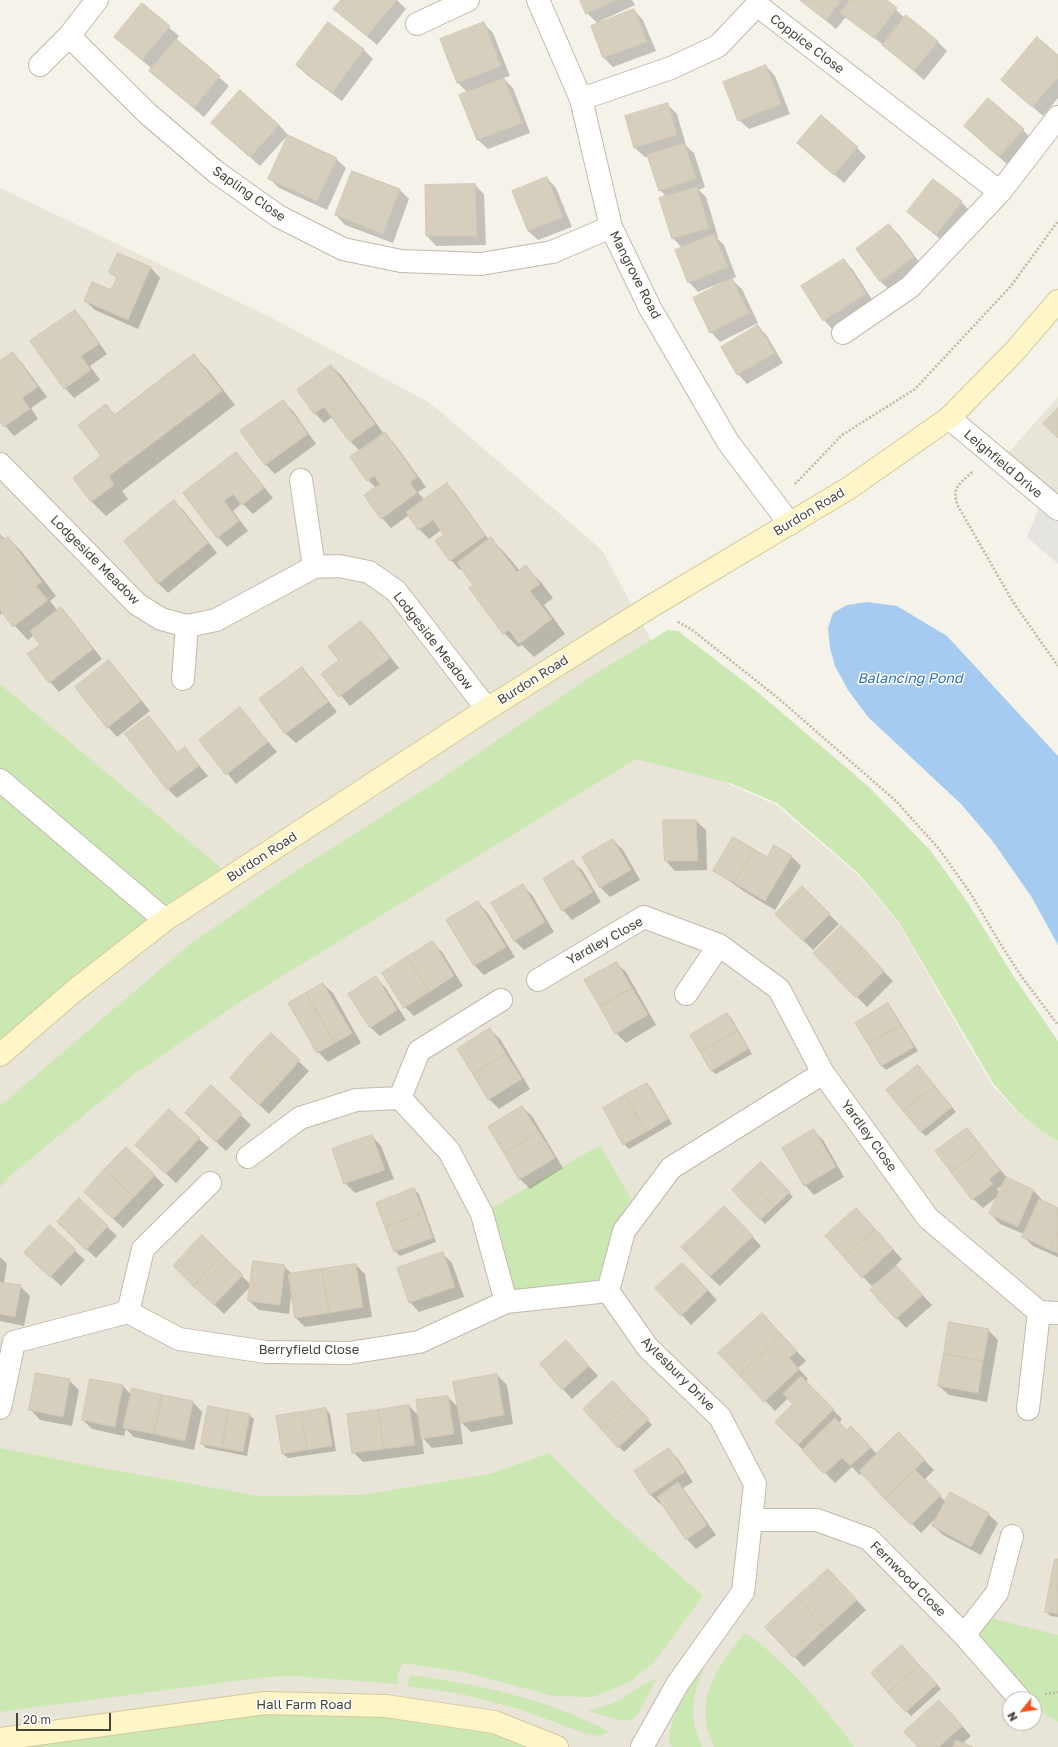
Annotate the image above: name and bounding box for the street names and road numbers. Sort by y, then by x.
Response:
street label: Coppice Close [767,11,847,77]
street label: Sapling Close [209,163,289,225]
street label: Mangrove Road [606,228,664,322]
street label: Leighfield Drive [961,427,1045,501]
street label: Burdon Road [771,485,847,539]
street label: Lodgeside Meadow [47,512,143,608]
street label: Lodgeside Meadow [390,589,476,693]
street label: Burdon Road [495,652,571,708]
street label: Burdon Road [224,829,300,885]
street label: Yardley Close [564,914,646,968]
street label: Yardley Close [838,1097,900,1175]
street label: Aylesbury Drive [638,1334,718,1414]
street label: Berryfield Close [259,1342,359,1358]
street label: Fernwood Close [867,1538,949,1620]
street label: Hall Farm Road [256,1697,352,1713]

